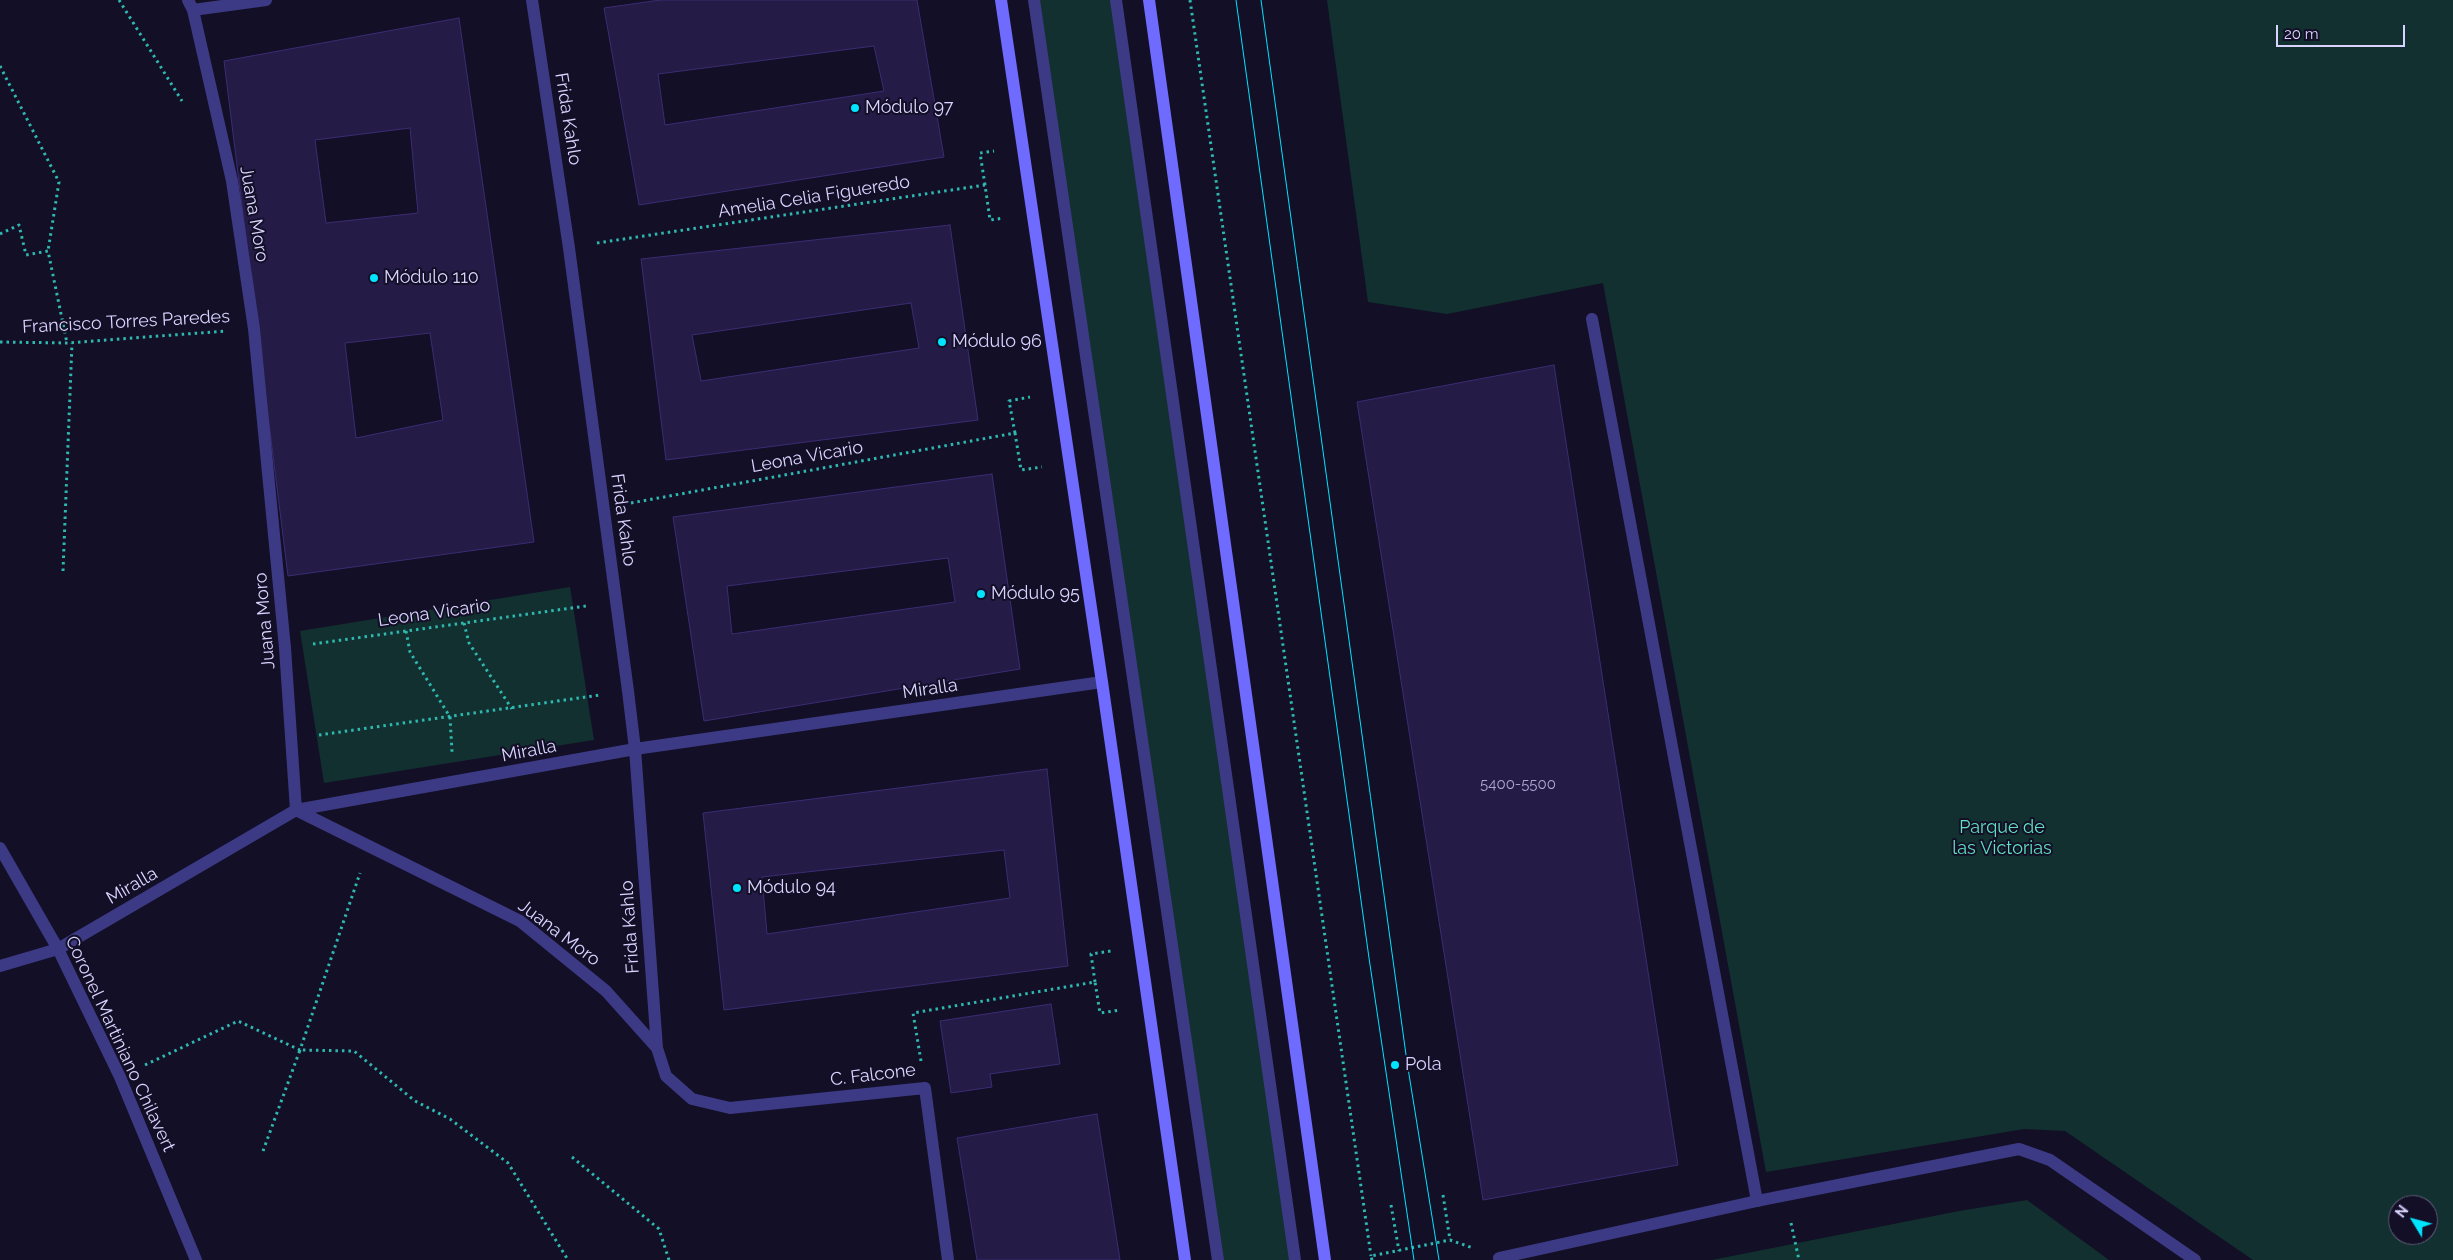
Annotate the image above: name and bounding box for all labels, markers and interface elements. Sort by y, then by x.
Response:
scale bar [2278,15,2407,47]
text: 20 m [2284,25,2319,43]
street label: Frida Kahlo [550,71,586,167]
place label: Módulo 97 [865,97,953,119]
marker: Módulo 97 [849,102,861,114]
street label: Juana Moro [235,164,273,264]
street label: Amelia Celia Figueredo [716,171,912,223]
place label: Módulo 110 [384,267,479,289]
marker: Módulo 110 [368,272,380,284]
street label: Francisco Torres Paredes [22,306,230,338]
place label: Módulo 96 [952,331,1042,353]
marker: Módulo 96 [936,336,948,348]
street label: Leona Vicario [749,437,865,477]
street label: Frida Kahlo [606,472,640,568]
street label: Juana Moro [250,572,280,670]
place label: Módulo 95 [991,583,1080,605]
marker: Módulo 95 [975,588,987,600]
street label: Leona Vicario [376,594,492,632]
street label: Miralla [901,674,959,704]
street label: Miralla [500,735,558,767]
house number: 5400-5500 [1480,775,1556,793]
park label: Parque de las Victorias [1952,817,2052,860]
street label: Miralla [103,863,161,909]
place label: Módulo 94 [747,877,836,899]
street label: Frida Kahlo [616,880,644,974]
marker: Módulo 94 [731,882,743,894]
street label: Juana Moro [514,895,604,971]
street label: Coronel Martiniano Chilavert [60,933,180,1155]
place label: Pola [1405,1054,1441,1076]
street label: C. Falcone [829,1059,917,1091]
marker: Pola [1389,1059,1401,1071]
north arrow [2388,1195,2438,1245]
text: N [2392,1202,2411,1221]

